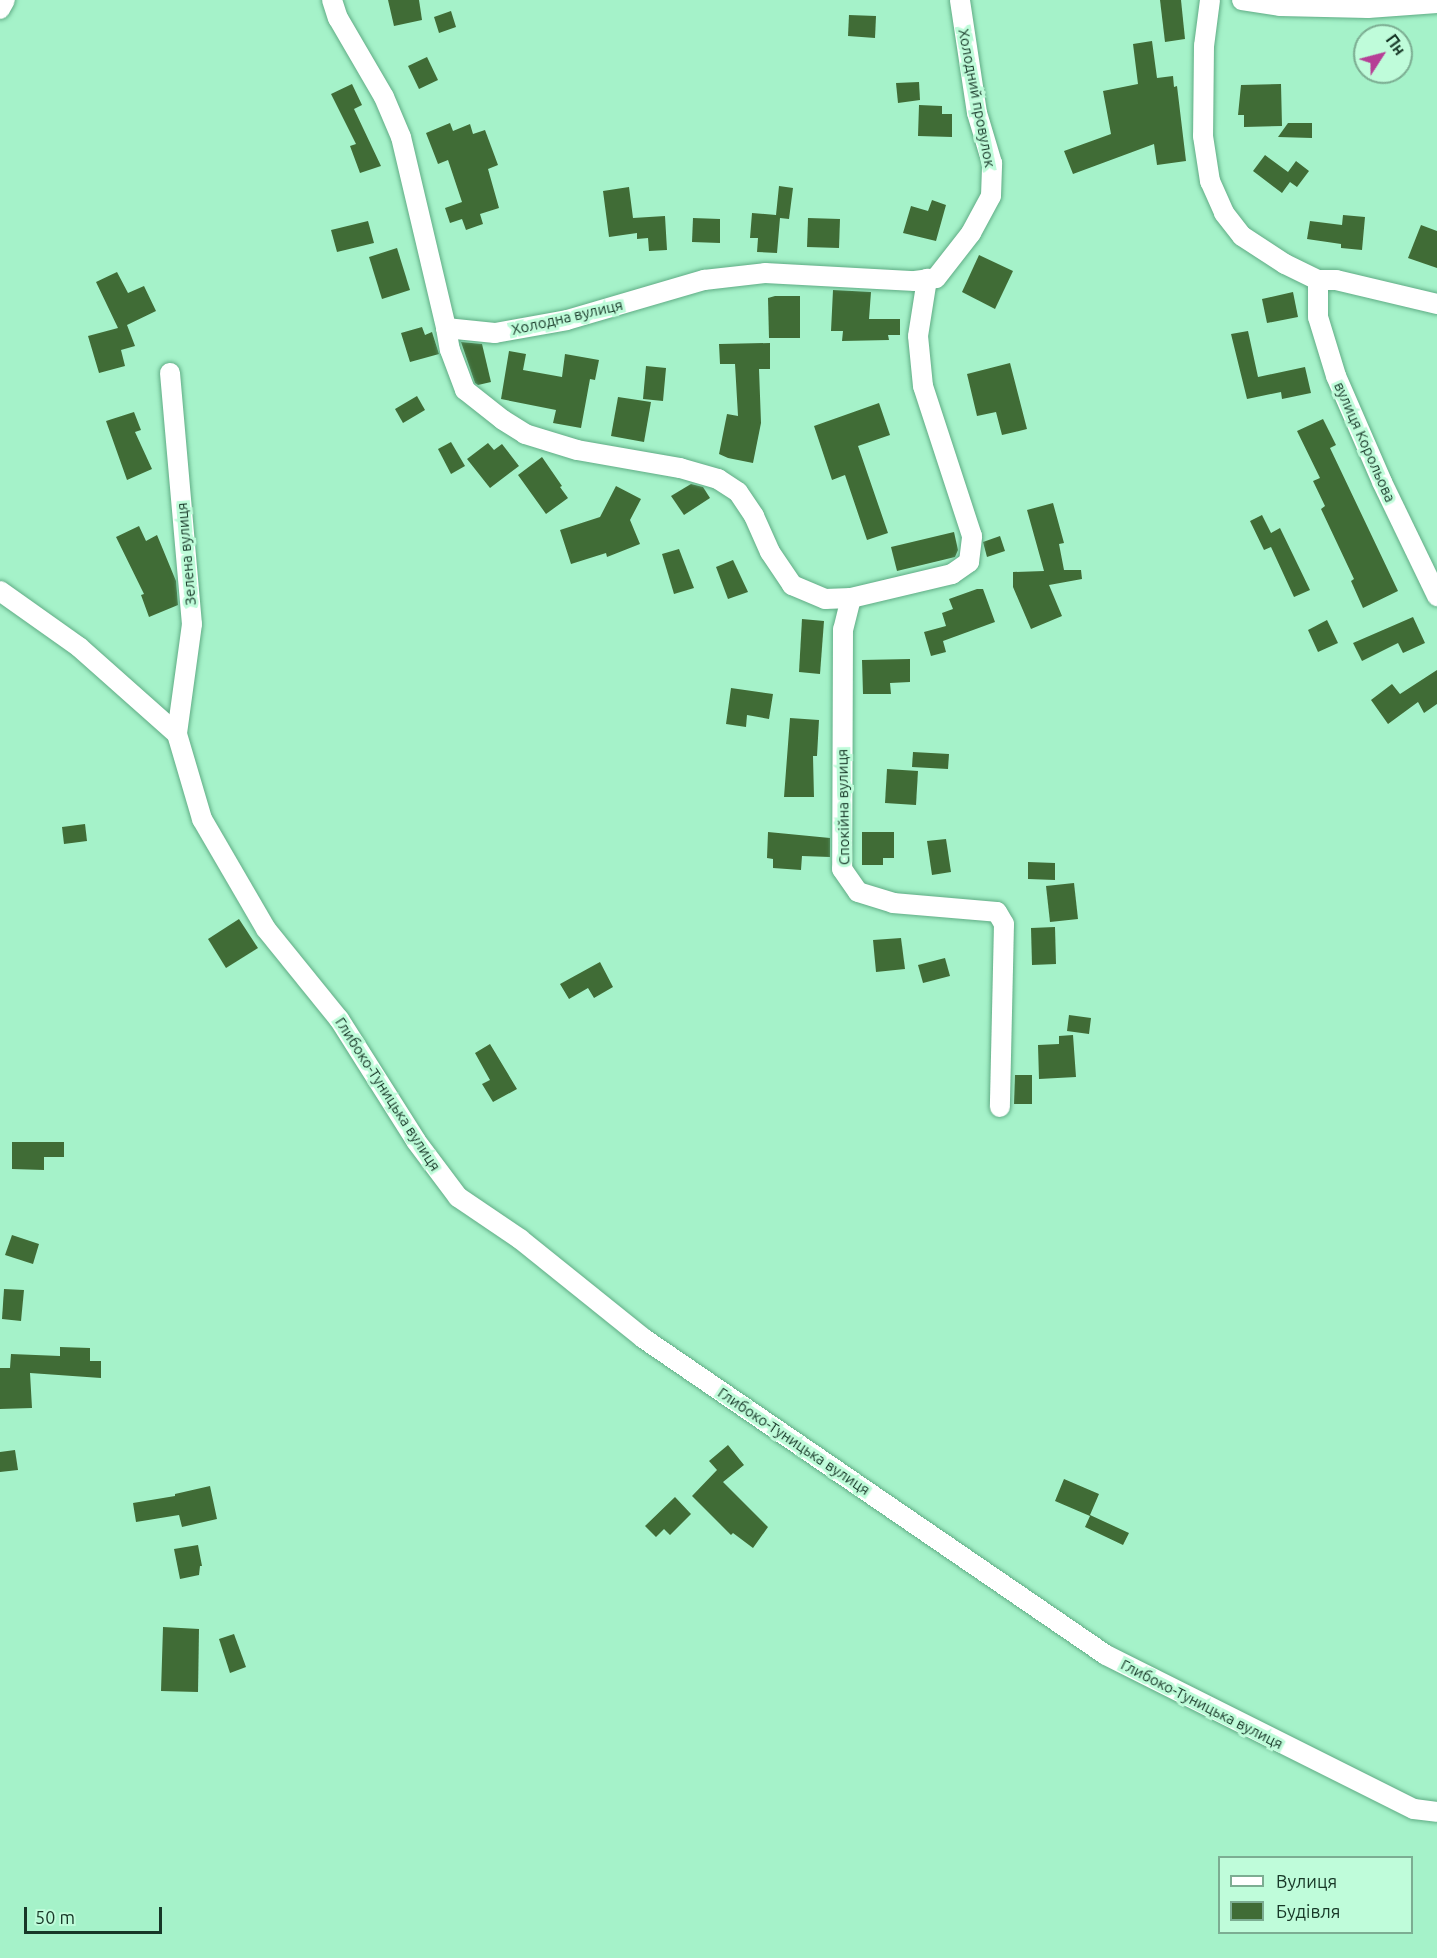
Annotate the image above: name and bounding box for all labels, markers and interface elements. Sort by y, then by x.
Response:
north arrow [1353,24,1413,84]
street label: Холодний провулок [955,27,999,169]
text: Пн [1382,31,1409,58]
street label: Холодна вулиця [510,295,624,339]
street label: вулиця Корольова [1330,379,1400,505]
street label: Зелена вулиця [173,502,199,606]
street label: Спокійна вулиця [833,749,853,865]
street label: Глибоко-Туницька вулиця [332,1014,444,1174]
street label: Глибоко-Туницька вулиця [715,1383,873,1499]
street label: Глибоко-Туницька вулиця [1118,1655,1286,1753]
legend [1218,1856,1413,1934]
text: Вулиця [1276,1871,1337,1891]
scale bar [27,1895,165,1933]
text: Будівля [1276,1901,1341,1921]
text: 50 m [35,1907,75,1927]

